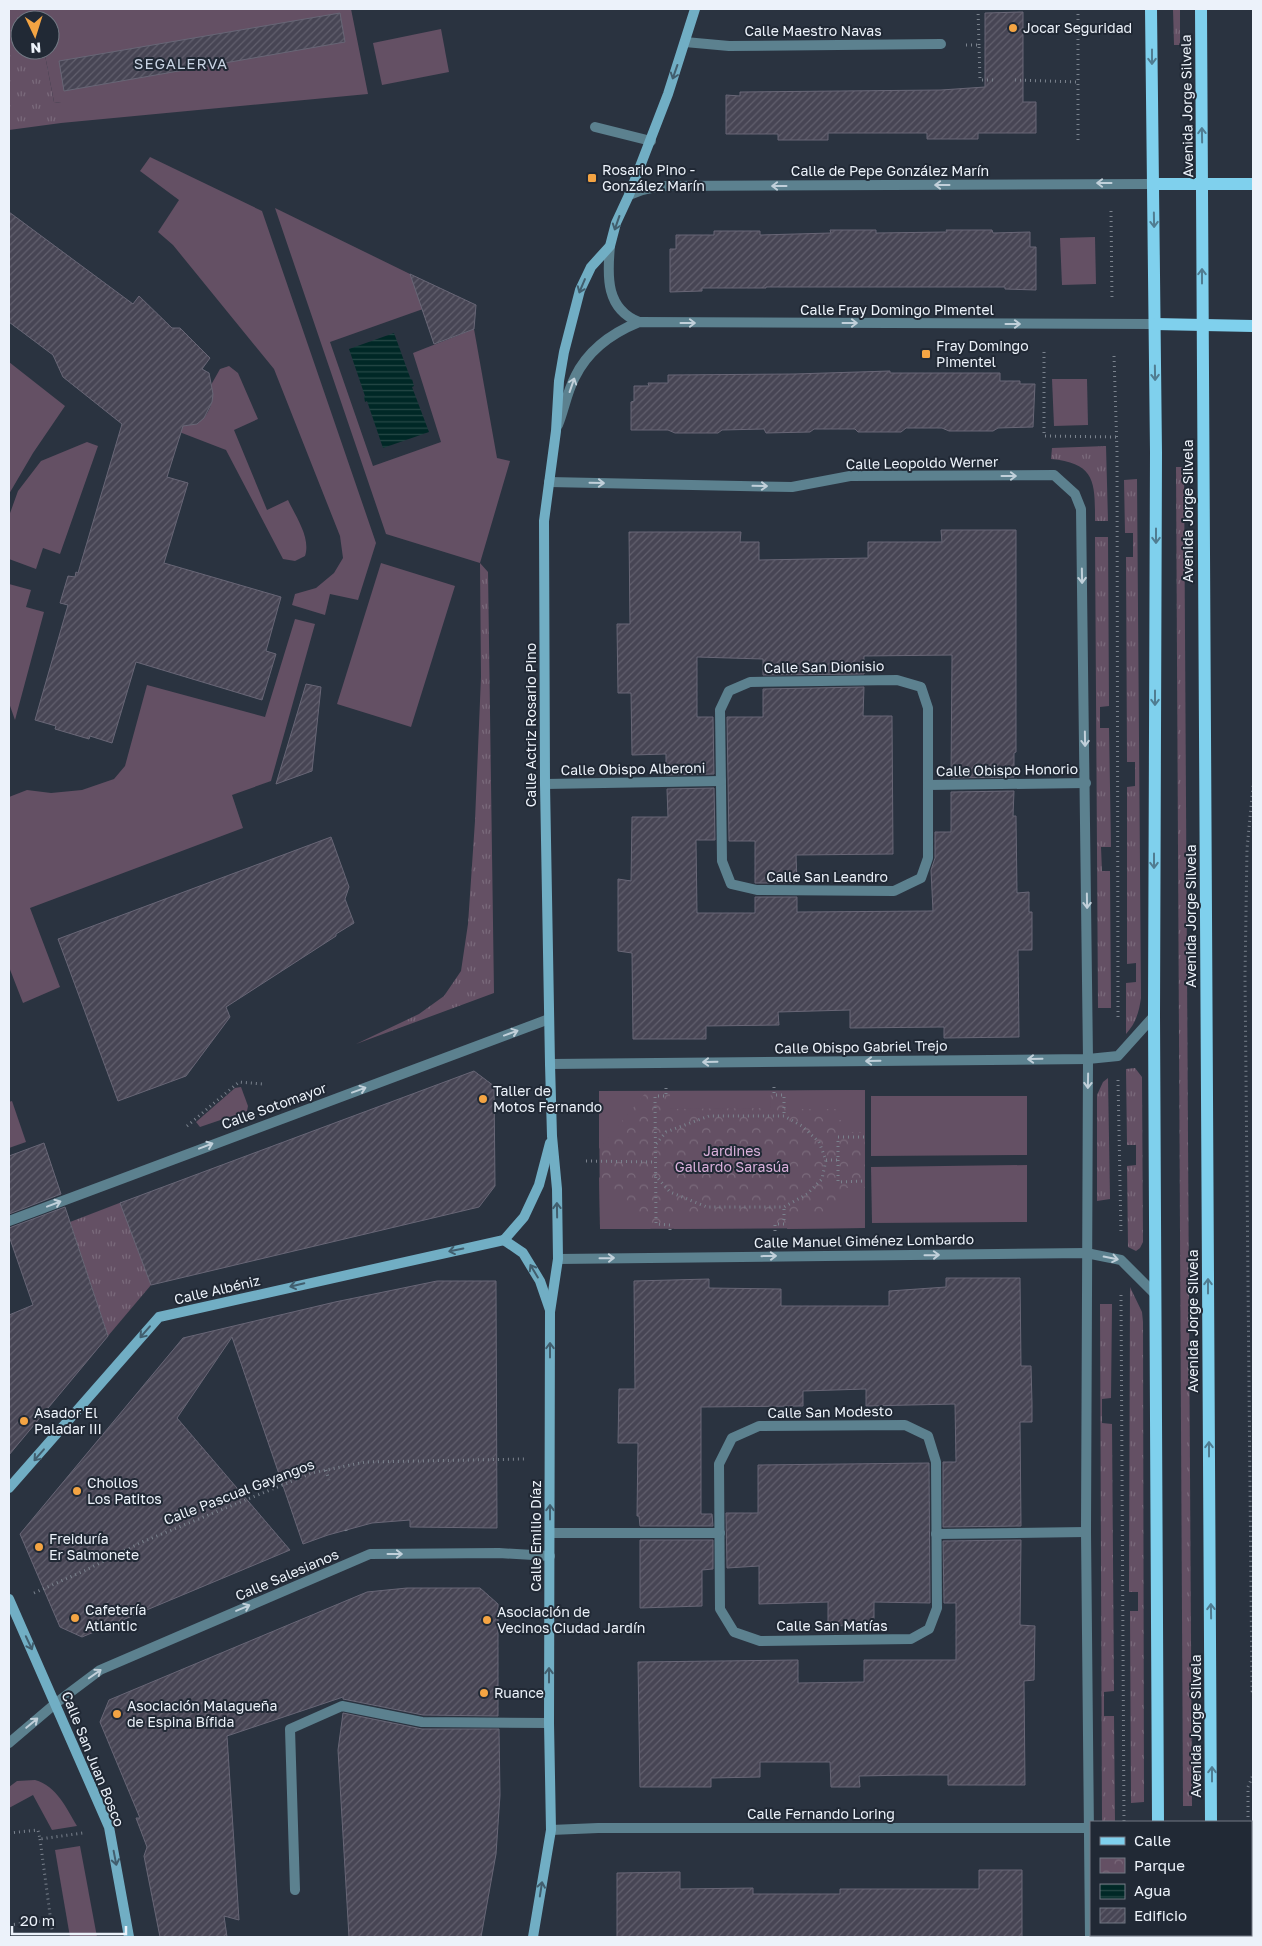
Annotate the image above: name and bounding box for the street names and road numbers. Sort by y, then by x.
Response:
street label: Calle Maestro Navas [744,22,882,39]
street label: Avenida Jorge Silvela [1177,34,1196,178]
street label: Calle de Pepe González Marín [791,162,989,179]
street label: Calle Fray Domingo Pimentel [800,301,994,318]
street label: Avenida Jorge Silvela [1179,439,1196,583]
street label: Calle Leopoldo Werner [845,453,999,472]
street label: Calle Actriz Rosario Pino [522,643,539,807]
street label: Calle San Dionisio [763,657,885,676]
street label: Calle Obispo Alberoni [560,759,706,778]
street label: Calle Obispo Honorio [936,760,1078,779]
street label: Avenida Jorge Silvela [1182,844,1199,988]
street label: Calle San Leandro [766,868,888,885]
street label: Calle Obispo Gabriel Trejo [774,1036,948,1057]
street label: Calle Sotomayor [219,1078,329,1132]
street label: Calle Manuel Giménez Lombardo [754,1230,974,1251]
street label: Avenida Jorge Silvela [1184,1249,1201,1393]
street label: Calle Albéniz [172,1271,262,1308]
street label: Calle San Modesto [767,1402,893,1421]
street label: Calle Pascual Gayangos [161,1455,317,1528]
street label: Calle Emilio Díaz [527,1480,544,1592]
street label: Calle Salesianos [233,1545,341,1604]
street label: Calle San Matías [776,1617,888,1634]
street label: Avenida Jorge Silvela [1187,1654,1204,1798]
street label: Calle San Juan Bosco [59,1689,128,1829]
street label: Calle Fernando Loring [747,1805,895,1822]

